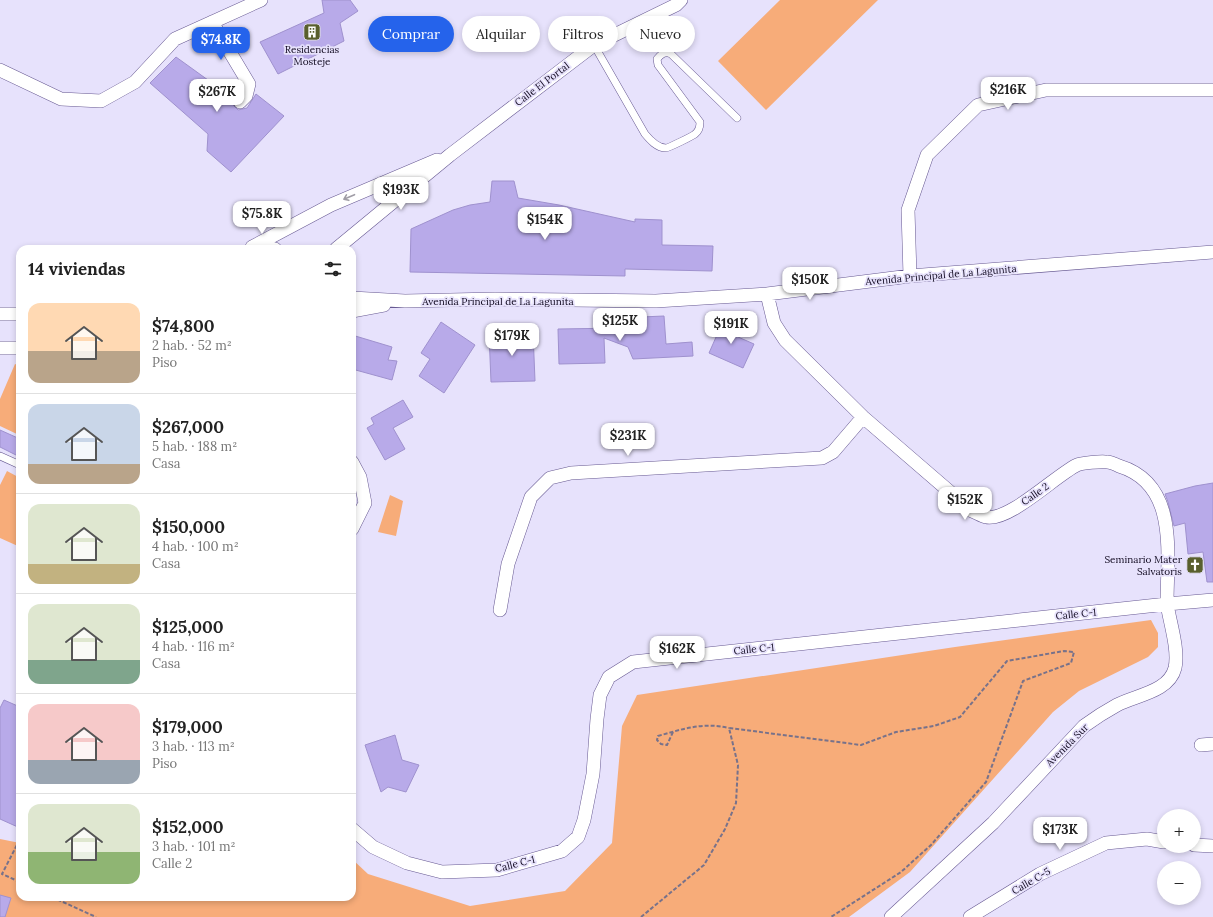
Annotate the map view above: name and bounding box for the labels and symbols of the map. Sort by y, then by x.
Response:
building icon: Residencias Mosteje [302,22,322,42]
pin: $74.8K [188,27,254,61]
place label: Residencias Mosteje [285,43,340,68]
street label: Calle El Portal [512,59,572,109]
pin: $216K [980,77,1036,111]
pin: $267K [189,79,245,113]
pin: $193K [373,177,429,211]
one-way arrow [344,194,356,201]
pin: $75.8K [229,201,295,235]
pin: $154K [517,207,573,241]
street label: Avenida Principal de La Lagunita [864,262,1017,288]
pin: $150K [782,267,838,301]
street label: Avenida Principal de La Lagunita [421,295,574,308]
pin: $125K [592,308,648,342]
pin: $191K [703,311,759,345]
pin: $179K [484,323,540,357]
pin: $231K [600,423,656,457]
street label: Calle 2 [1019,480,1051,508]
pin: $152K [937,487,993,521]
place label: Seminario Mater Salvatoris [1104,553,1183,578]
church icon: Seminario Mater Salvatoris [1185,555,1205,575]
street label: Calle C-1 [1055,605,1097,623]
pin: $162K [649,636,705,670]
street label: Calle C-1 [733,640,775,658]
street label: Avenida Sur [1042,720,1092,770]
pin: $173K [1032,817,1088,851]
street label: Calle C-1 [494,853,537,875]
street label: Calle C-5 [1009,865,1053,897]

